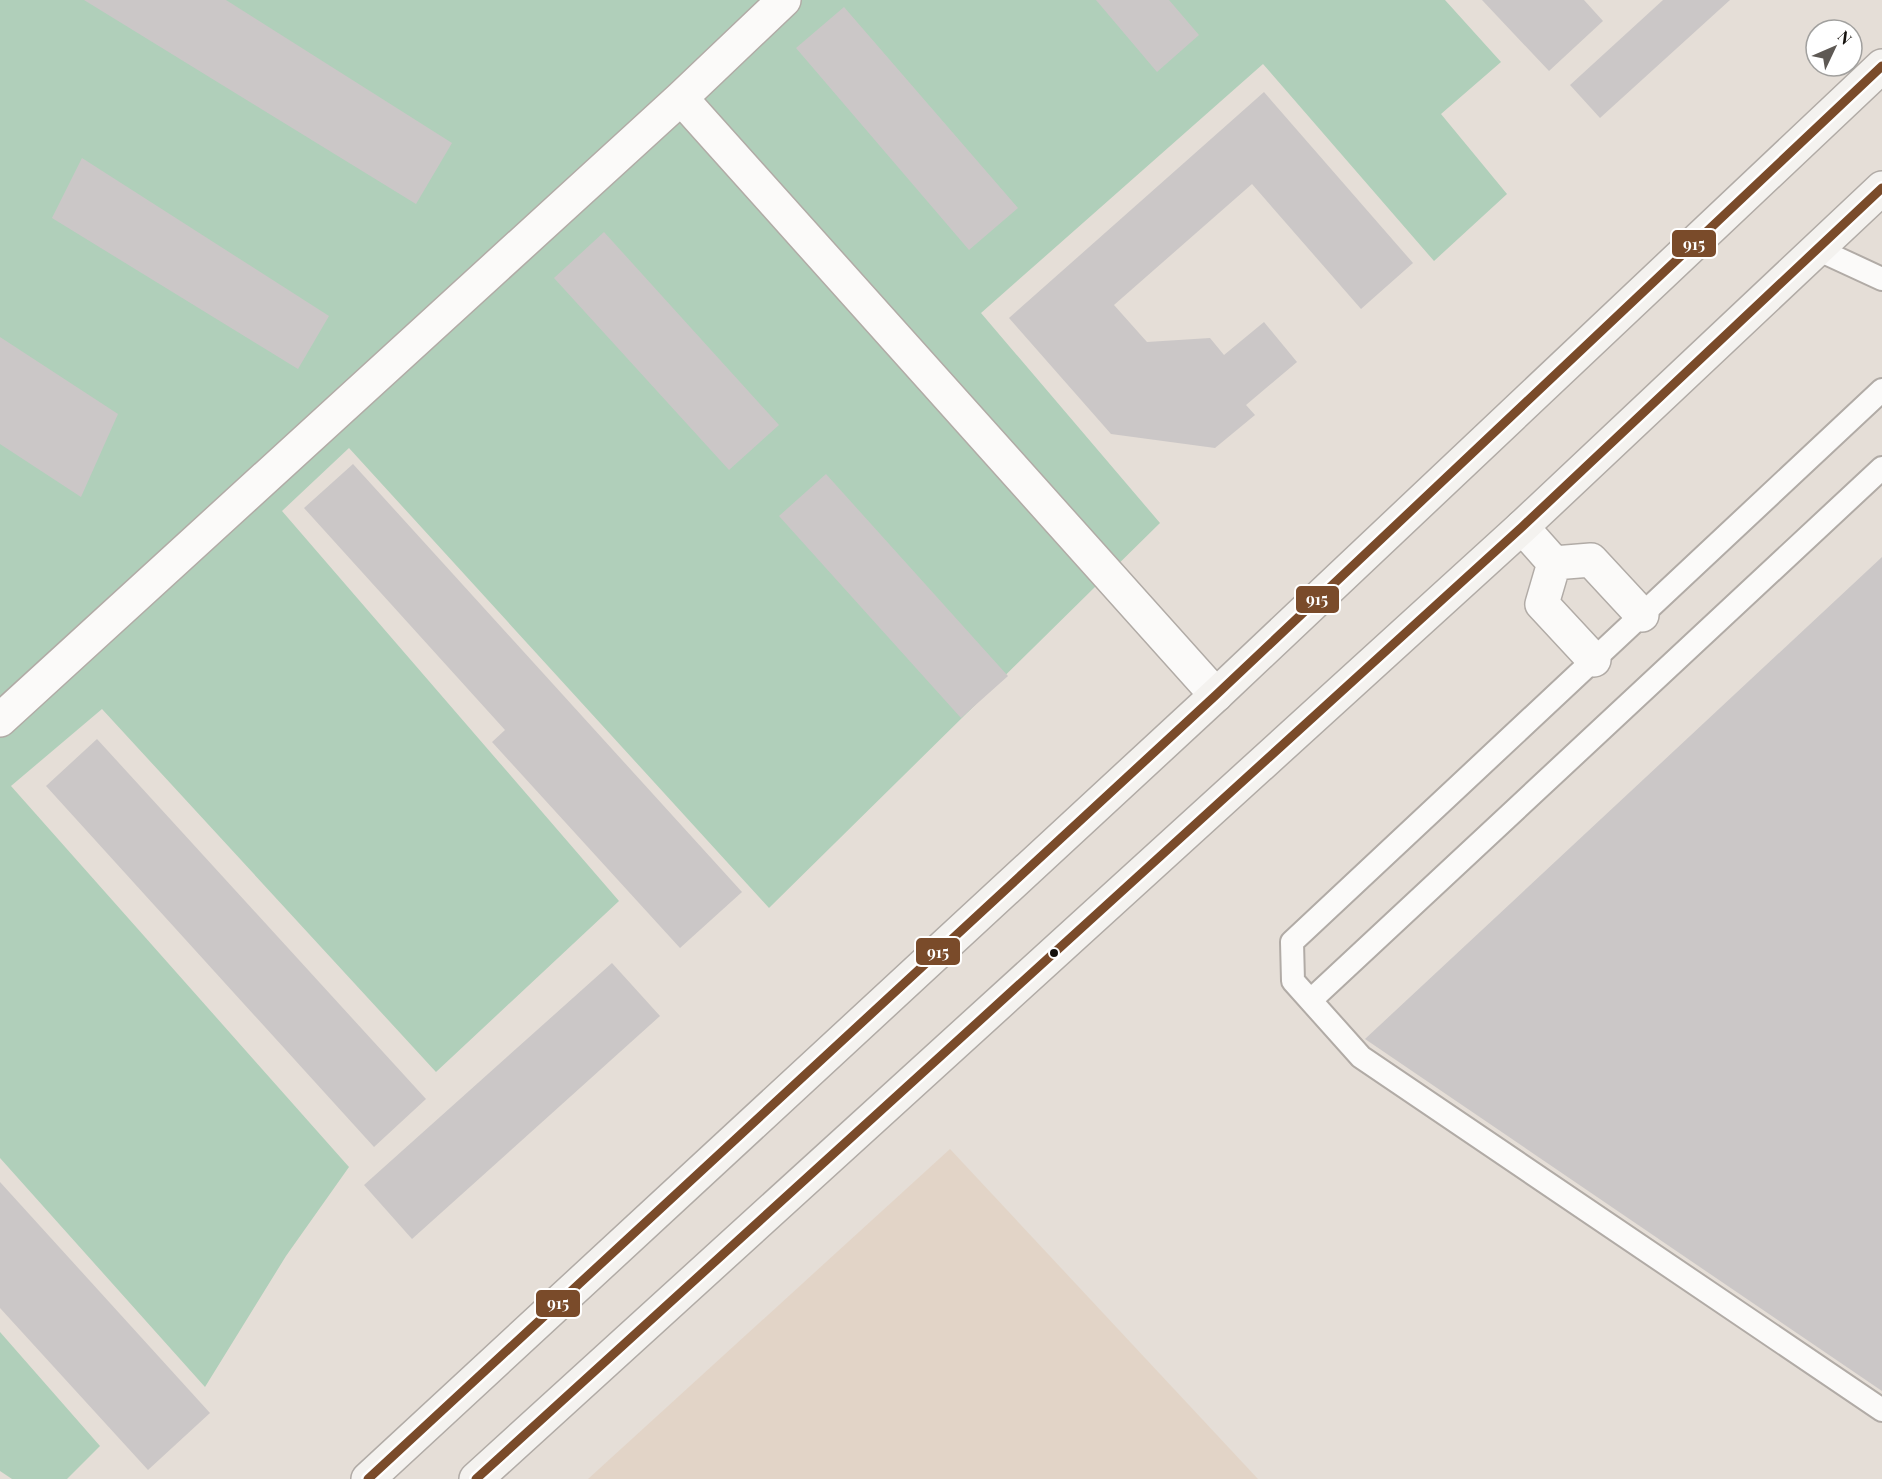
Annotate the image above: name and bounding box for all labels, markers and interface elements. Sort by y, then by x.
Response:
north arrow [1804,18,1864,78]
text: N [1834,26,1857,49]
line badge: 915 [1671,229,1717,258]
text: 915 [1683,233,1705,254]
line badge: 915 [1295,585,1340,614]
text: 915 [1306,588,1328,609]
line badge: 915 [915,937,961,966]
text: 915 [927,941,949,962]
unlabelled marker [1048,947,1060,959]
line badge: 915 [535,1289,581,1318]
text: 915 [547,1292,569,1313]

